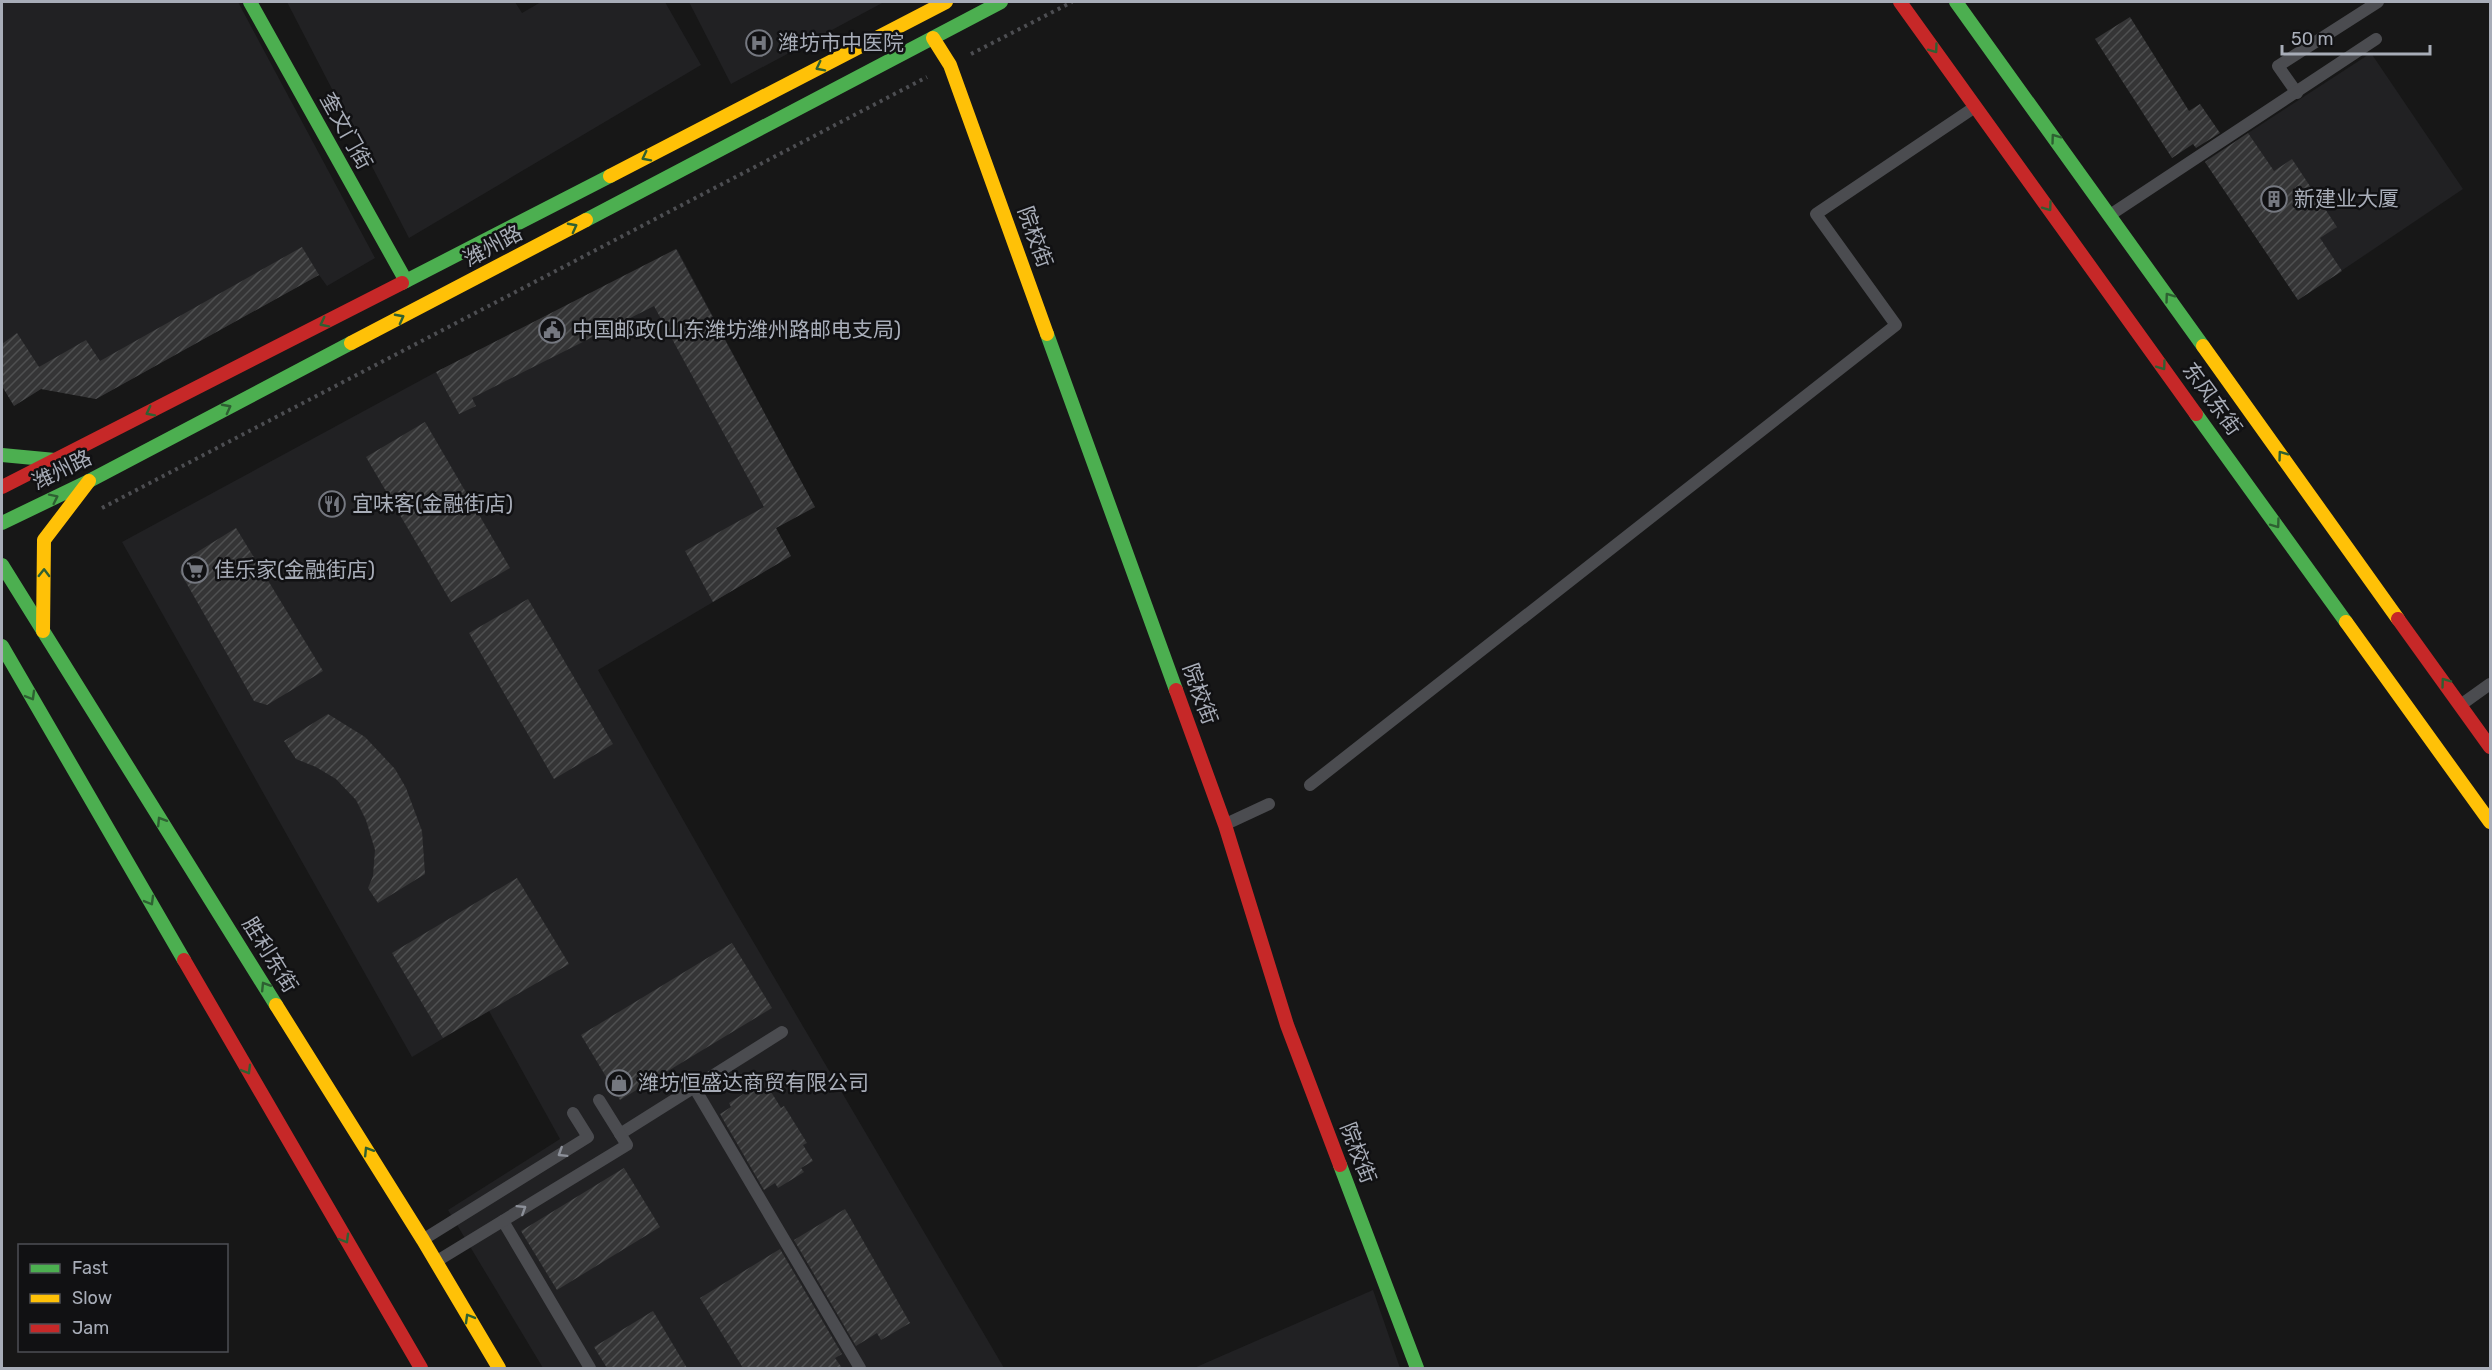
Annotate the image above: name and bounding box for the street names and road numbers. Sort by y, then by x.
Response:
street label: 奎文门街 [315,88,378,174]
street label: 院校街 [1013,203,1058,271]
street label: 潍州路 [459,220,526,271]
street label: 东风东街 [2178,357,2247,440]
street label: 潍州路 [28,445,96,495]
street label: 院校街 [1178,660,1223,728]
street label: 胜利东街 [238,912,303,997]
street label: 院校街 [1336,1119,1381,1187]

